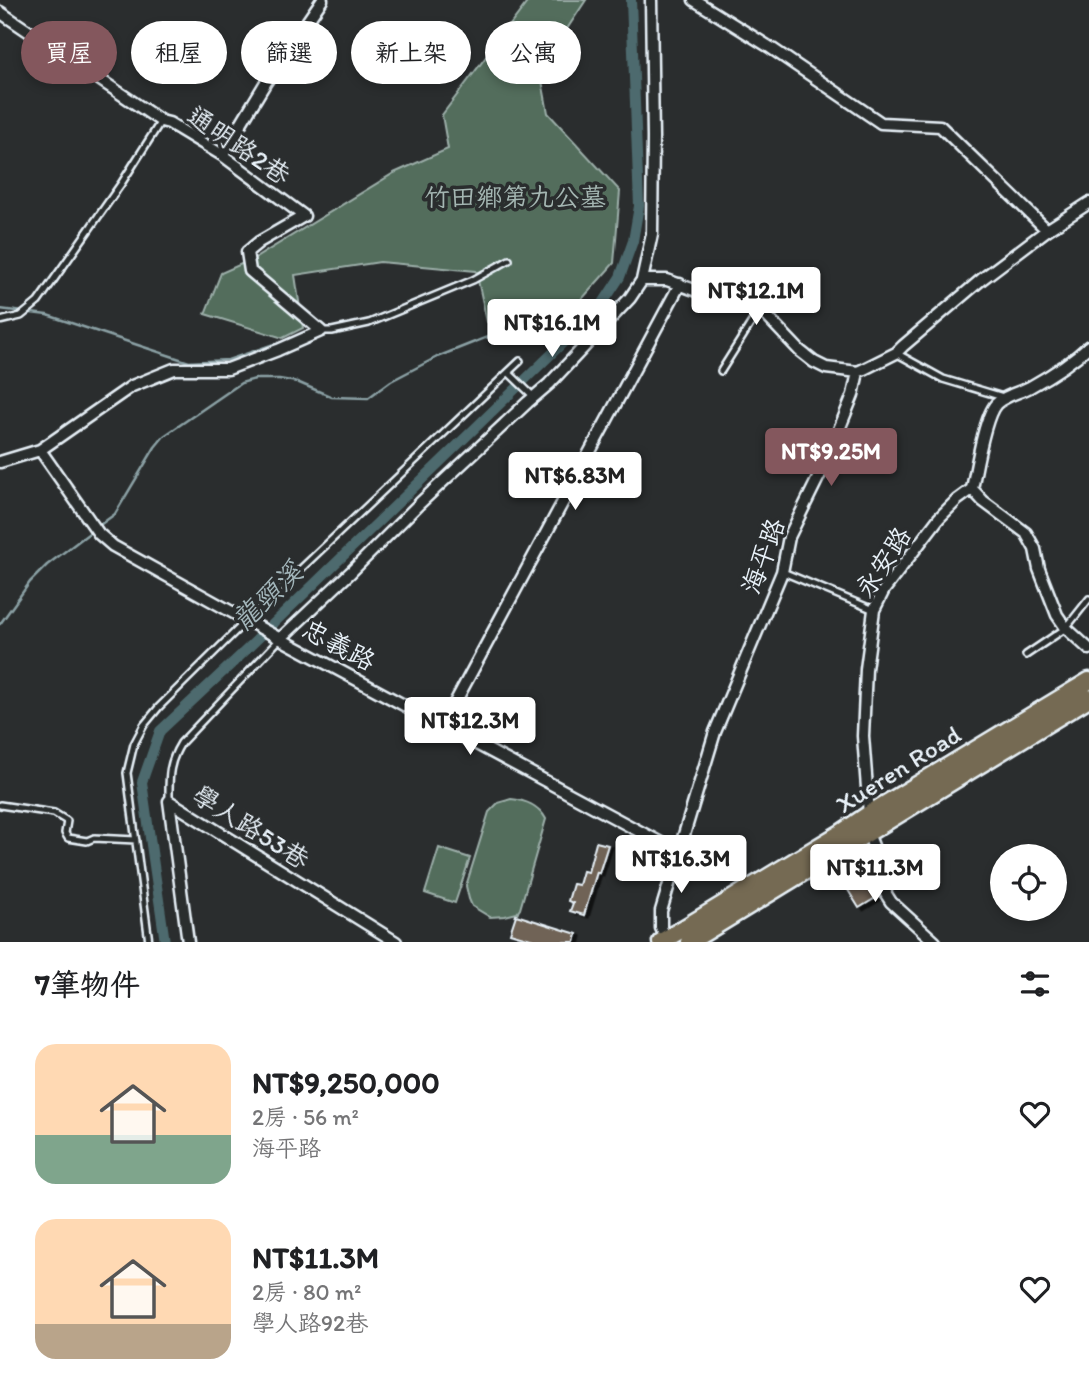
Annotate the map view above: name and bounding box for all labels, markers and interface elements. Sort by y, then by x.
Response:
chip: 買屋 [21,21,117,84]
chip: 租屋 [131,21,227,84]
chip: 篩選 [241,21,337,84]
chip: 新上架 [351,21,471,84]
chip: 公寓 [485,21,581,84]
street label: 通明路2巷 [181,99,297,191]
park label: 竹田鄉第九公墓 [424,181,606,213]
pin: NT$12.1M [684,268,828,327]
text: NT$12.1M [707,276,805,304]
pin: NT$16.1M [480,300,624,359]
text: NT$16.1M [503,308,601,336]
pin: NT$9.25M [759,428,903,488]
text: NT$9.25M [781,437,881,465]
pin: NT$6.83M [503,452,647,512]
text: NT$6.83M [525,461,626,489]
street label: 海平路 [735,514,791,598]
street label: 永安路 [848,521,918,603]
water label: 龍頸溪 [225,553,310,637]
street label: 忠義路 [297,613,381,677]
pin: NT$12.3M [398,698,542,757]
text: NT$12.3M [421,706,520,734]
street label: Xueren Road [829,718,967,820]
street label: 學人路53巷 [187,779,315,875]
pin: NT$16.3M [609,836,753,895]
text: NT$16.3M [631,844,731,872]
pin: NT$11.3M [803,844,947,904]
map controls [990,844,1067,921]
button: locate [990,844,1067,921]
text: NT$11.3M [826,853,924,881]
icon: filters [1016,965,1054,1003]
text: 7筆物件 [35,966,140,1003]
text: NT$9,250,000 [252,1064,440,1101]
icon: home [91,1072,175,1156]
icon: heart [1016,1095,1054,1133]
text: 2房 · 56 m² [252,1103,359,1131]
text: 海平路 [252,1134,321,1162]
text: NT$11.3M [252,1239,379,1276]
icon: home [91,1247,175,1331]
icon: heart [1016,1270,1054,1308]
text: 2房 · 80 m² [252,1278,361,1306]
text: 學人路92巷 [252,1309,368,1337]

